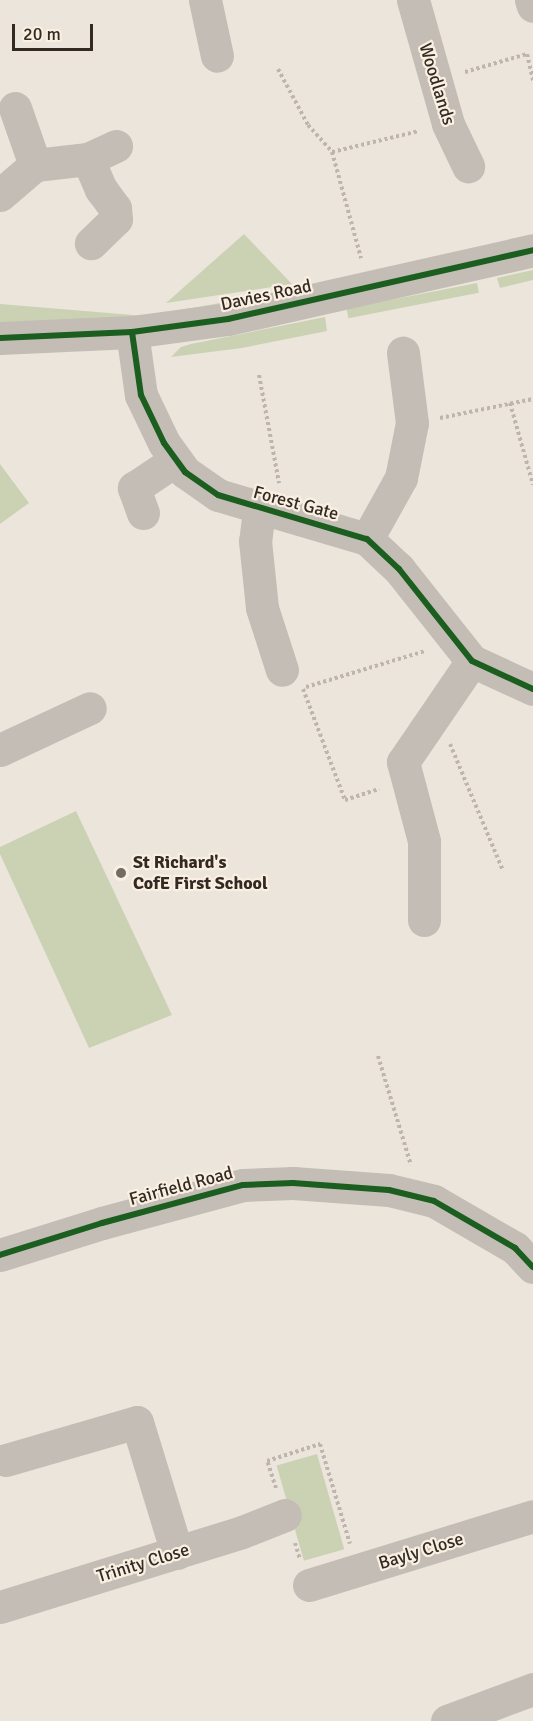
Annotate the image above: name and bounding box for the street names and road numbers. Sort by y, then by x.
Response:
street label: Woodlands [414,40,460,128]
street label: Davies Road [218,275,314,315]
street label: Forest Gate [251,481,341,525]
street label: Fairfield Road [127,1162,235,1210]
street label: Bayly Close [376,1528,466,1574]
street label: Trinity Close [94,1539,192,1587]

